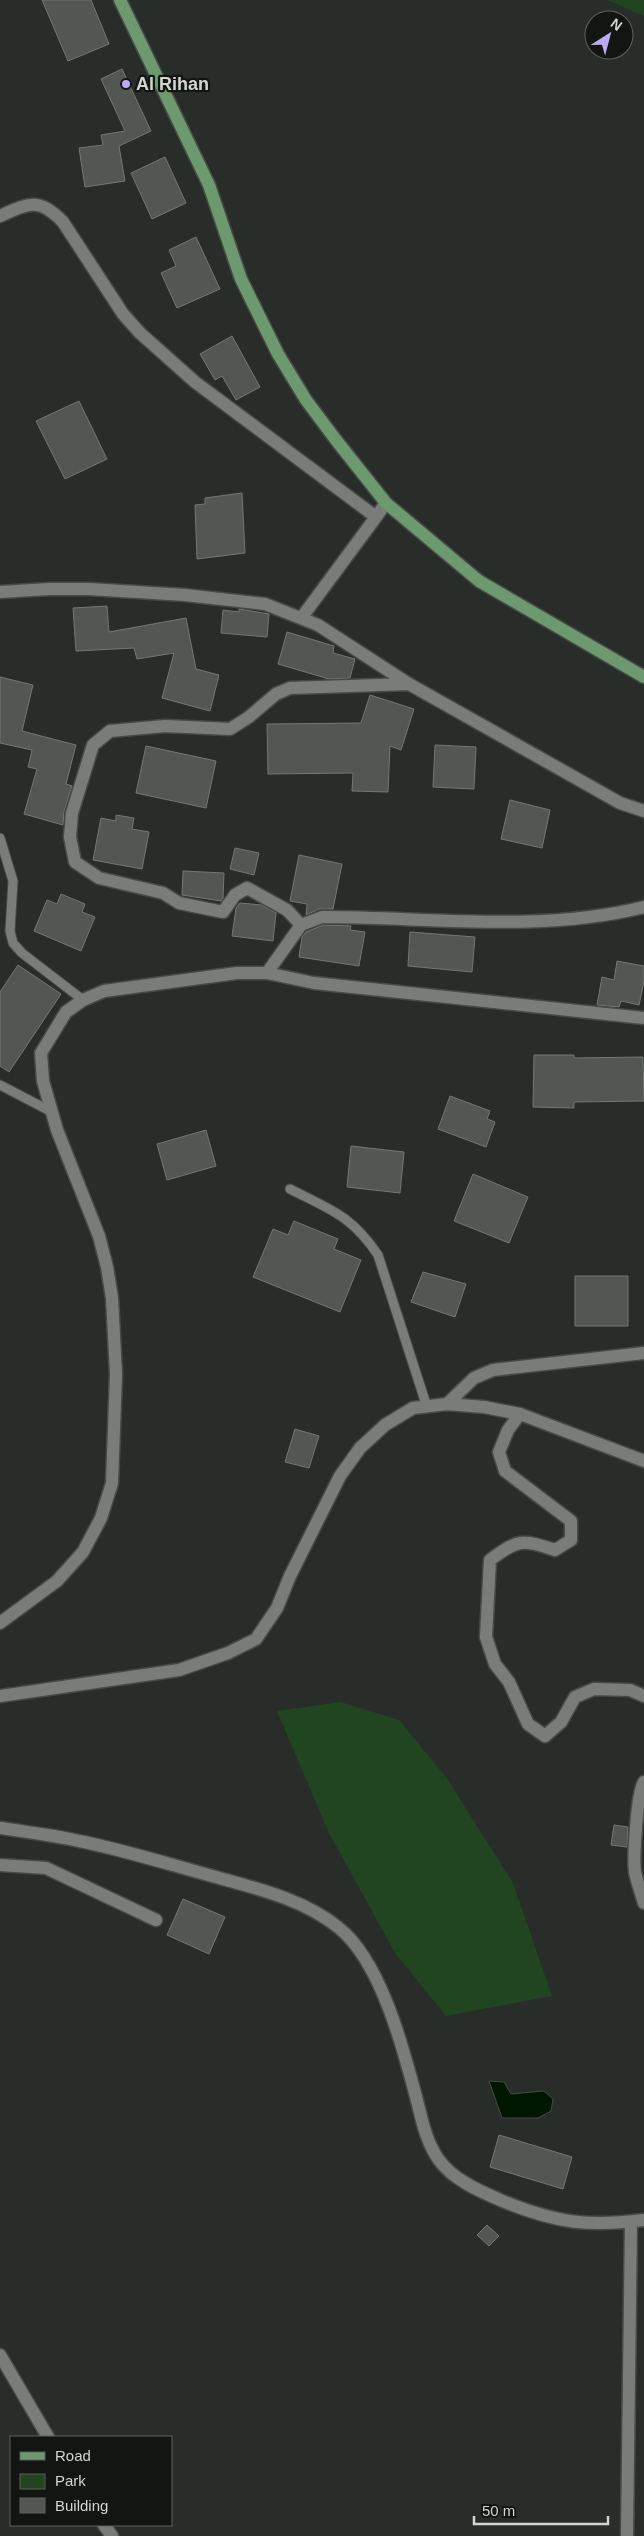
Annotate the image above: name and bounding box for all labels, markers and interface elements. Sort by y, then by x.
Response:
north arrow [584,10,634,60]
text: N [608,15,625,34]
place label: Al Rihan [136,74,209,94]
marker: Al Rihan [120,78,132,90]
legend [10,2436,172,2526]
text: Road [55,2447,91,2464]
text: Park [55,2472,86,2489]
scale bar [474,2494,608,2526]
text: Building [55,2497,108,2514]
text: 50 m [482,2502,515,2519]

